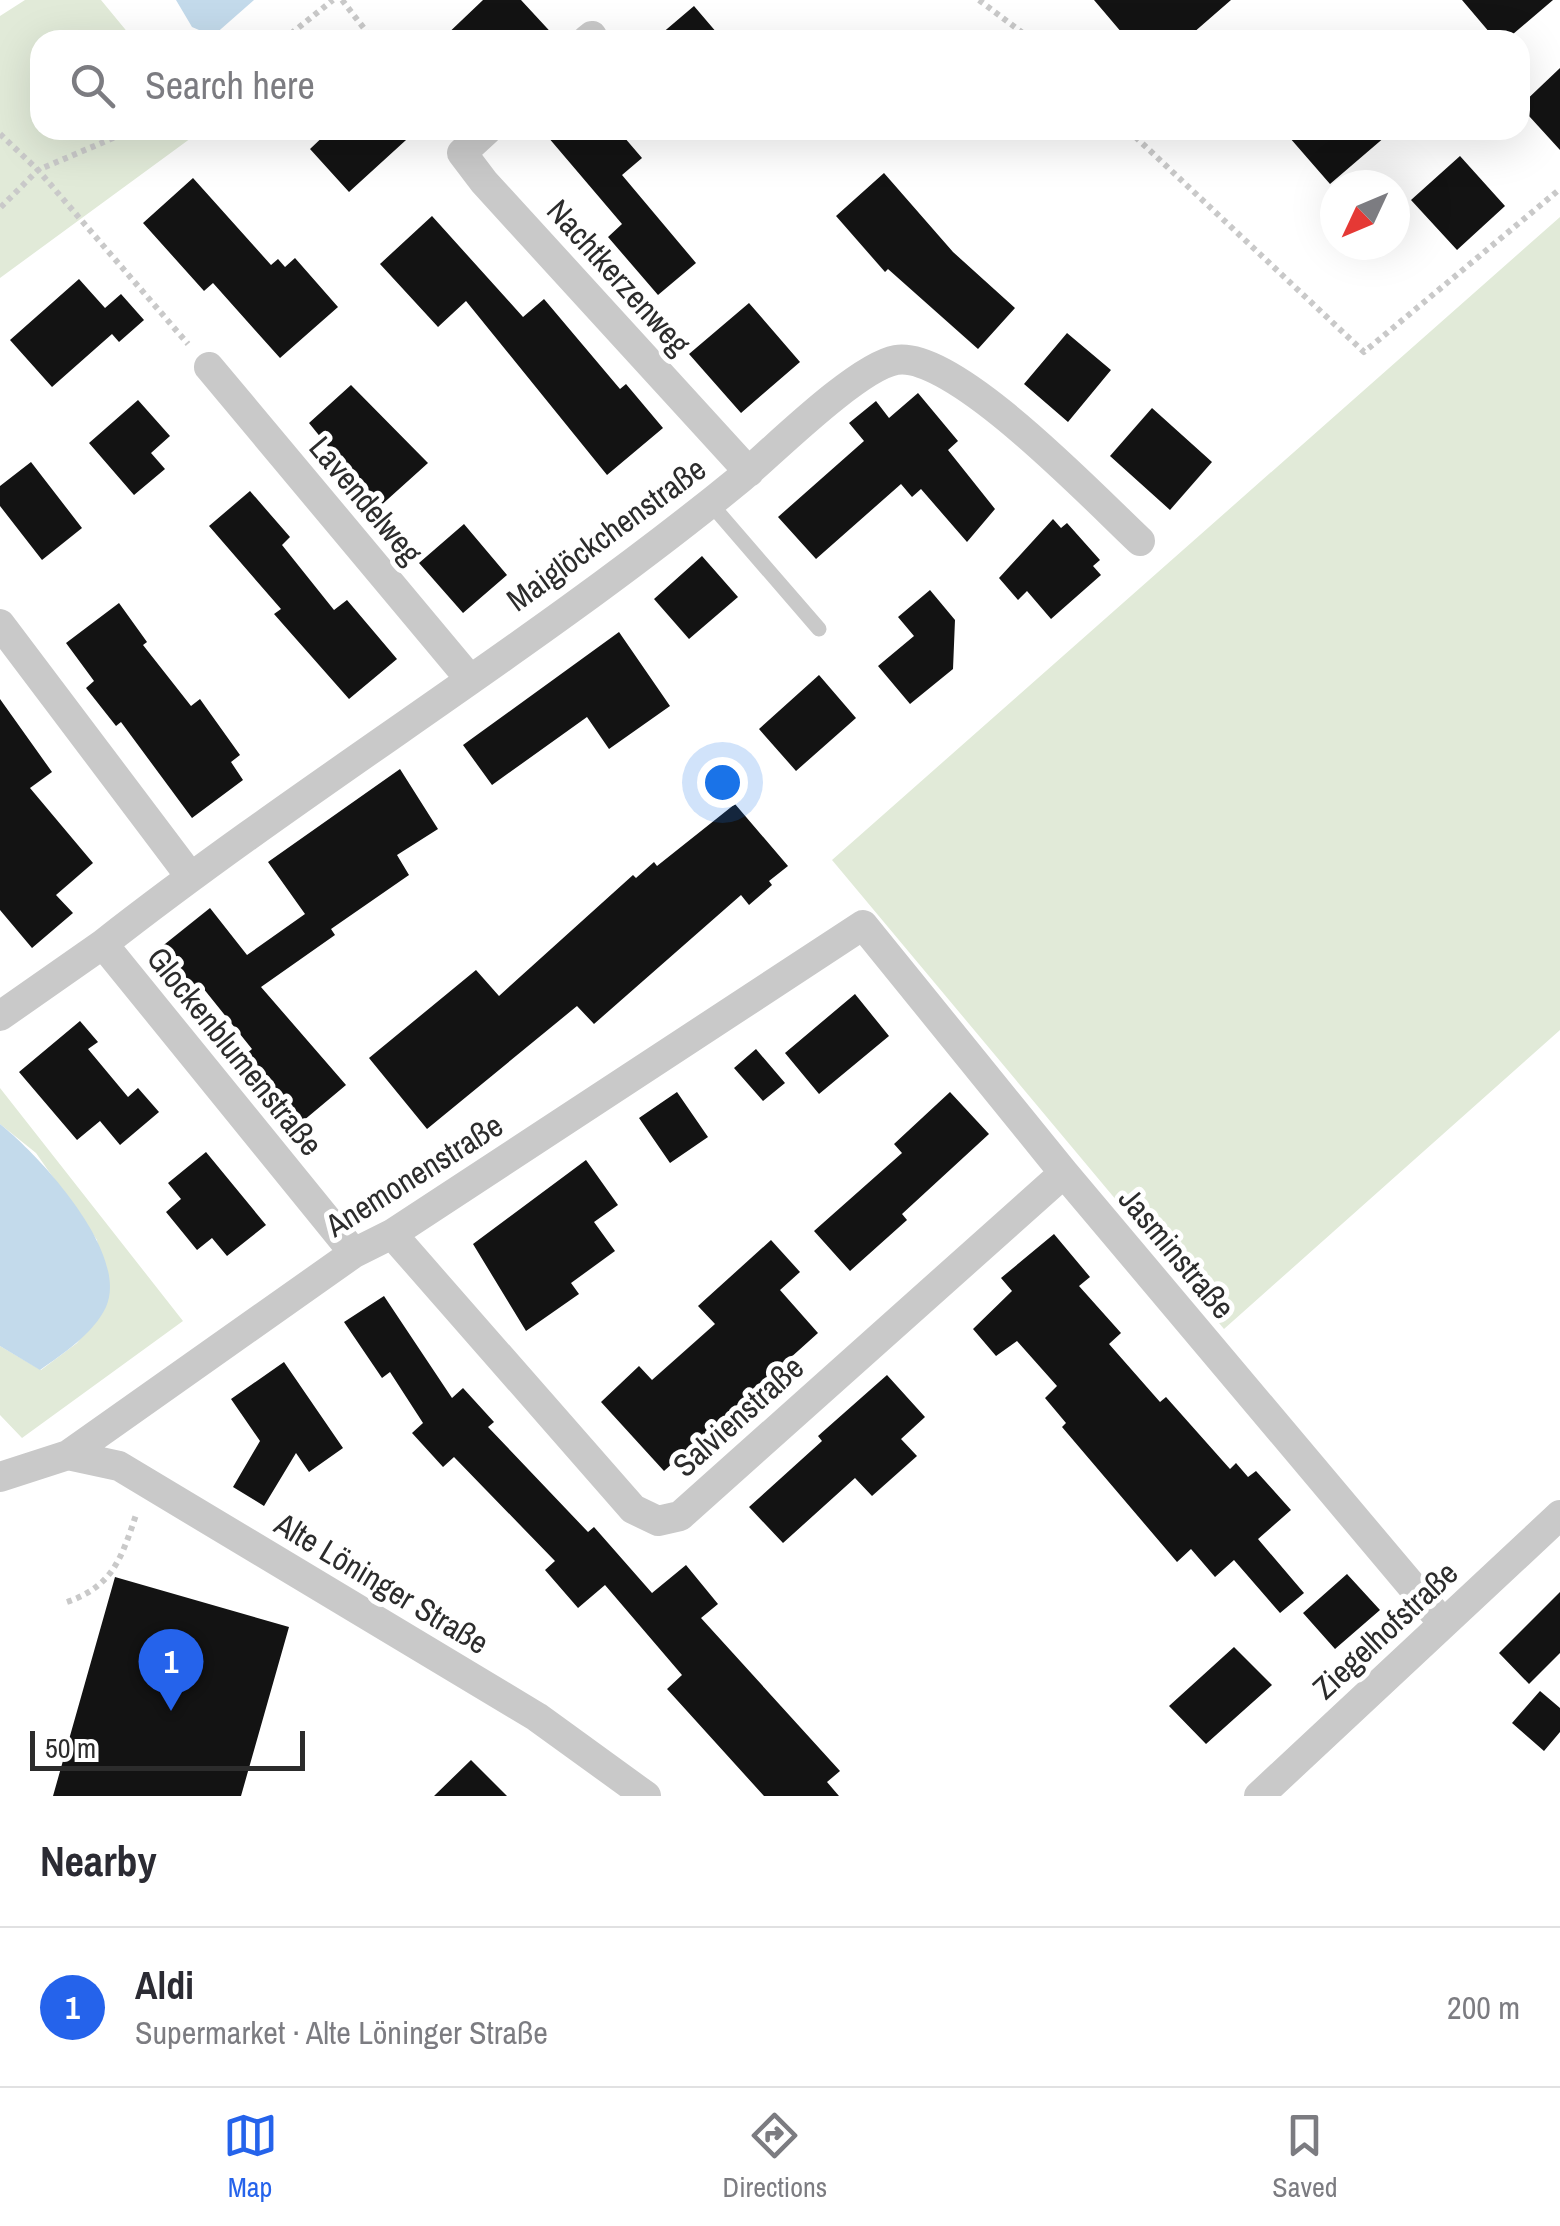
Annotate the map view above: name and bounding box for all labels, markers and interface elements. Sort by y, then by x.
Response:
search box [30,30,1530,140]
icon: search [65,58,120,113]
text: Search here [145,60,315,111]
north arrow [1320,170,1410,260]
street label: Nachtkerzenweg [538,190,701,364]
street label: Lavendelweg [300,427,432,573]
street label: Maiglöckchenstraße [498,447,714,621]
your location [697,757,748,808]
street label: Glockenblumenstraße [138,938,332,1164]
street label: Anemonenstraße [316,1103,511,1247]
street label: Jasminstraße [1109,1178,1245,1328]
street label: Salvienstraße [663,1346,813,1486]
street label: Alte Löninger Straße [266,1502,497,1664]
street label: Ziegelhofstraße [1303,1552,1467,1708]
pin: 1 [138,1628,204,1711]
scale bar [30,1726,305,1770]
text: 50 m [45,1729,96,1767]
text: Nearby [40,1833,157,1889]
text: Aldi [135,1960,194,2011]
text: 1 [65,1986,80,2029]
text: 200 m [1447,1986,1520,2029]
text: Supermarket · Alte Löninger Straße [135,2011,548,2054]
tab: Map [223,2108,278,2206]
tab: Directions [723,2108,827,2206]
tab: Saved [1272,2108,1337,2206]

